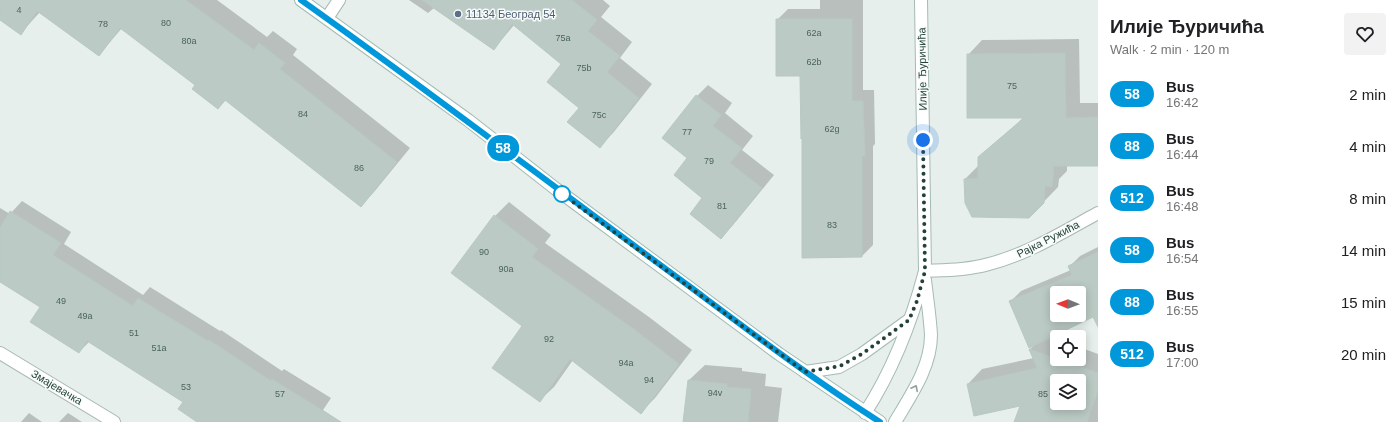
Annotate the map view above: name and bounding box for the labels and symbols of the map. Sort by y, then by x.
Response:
house number: 4 [16,5,22,15]
place label: 11134 Београд 54 [466,8,555,20]
marker: 11134 Београд 54 [453,9,463,19]
house number: 80 [161,18,171,28]
house number: 78 [98,19,108,29]
street label: Илије Ђуричића [915,26,929,111]
house number: 62a [806,28,822,38]
house number: 75a [555,33,571,43]
house number: 80a [181,36,197,46]
house number: 62b [806,57,822,67]
house number: 75b [576,63,592,73]
house number: 75 [1007,81,1017,91]
house number: 84 [298,109,308,119]
house number: 75c [592,110,607,120]
house number: 62g [824,124,840,134]
house number: 77 [682,127,692,137]
your location [913,130,933,150]
line badge: 58 [485,135,521,161]
house number: 79 [704,156,714,166]
house number: 86 [354,163,364,173]
unlabelled marker [553,185,571,203]
house number: 81 [717,201,727,211]
street label: Рајка Ружића [1015,218,1082,260]
house number: 83 [827,220,837,230]
house number: 90 [479,247,489,257]
house number: 90a [498,264,514,274]
north arrow [1050,286,1086,322]
house number: 49 [56,296,66,306]
house number: 49a [77,311,93,321]
house number: 51 [129,328,139,338]
house number: 92 [544,334,554,344]
house number: 51a [151,343,167,353]
house number: 94a [618,358,634,368]
street label: Змајевачка [29,367,85,407]
house number: 94 [644,375,654,385]
house number: 53 [181,382,191,392]
one-way arrow [910,385,917,392]
house number: 94v [708,388,723,398]
house number: 57 [275,389,285,399]
house number: 85 [1038,389,1048,399]

